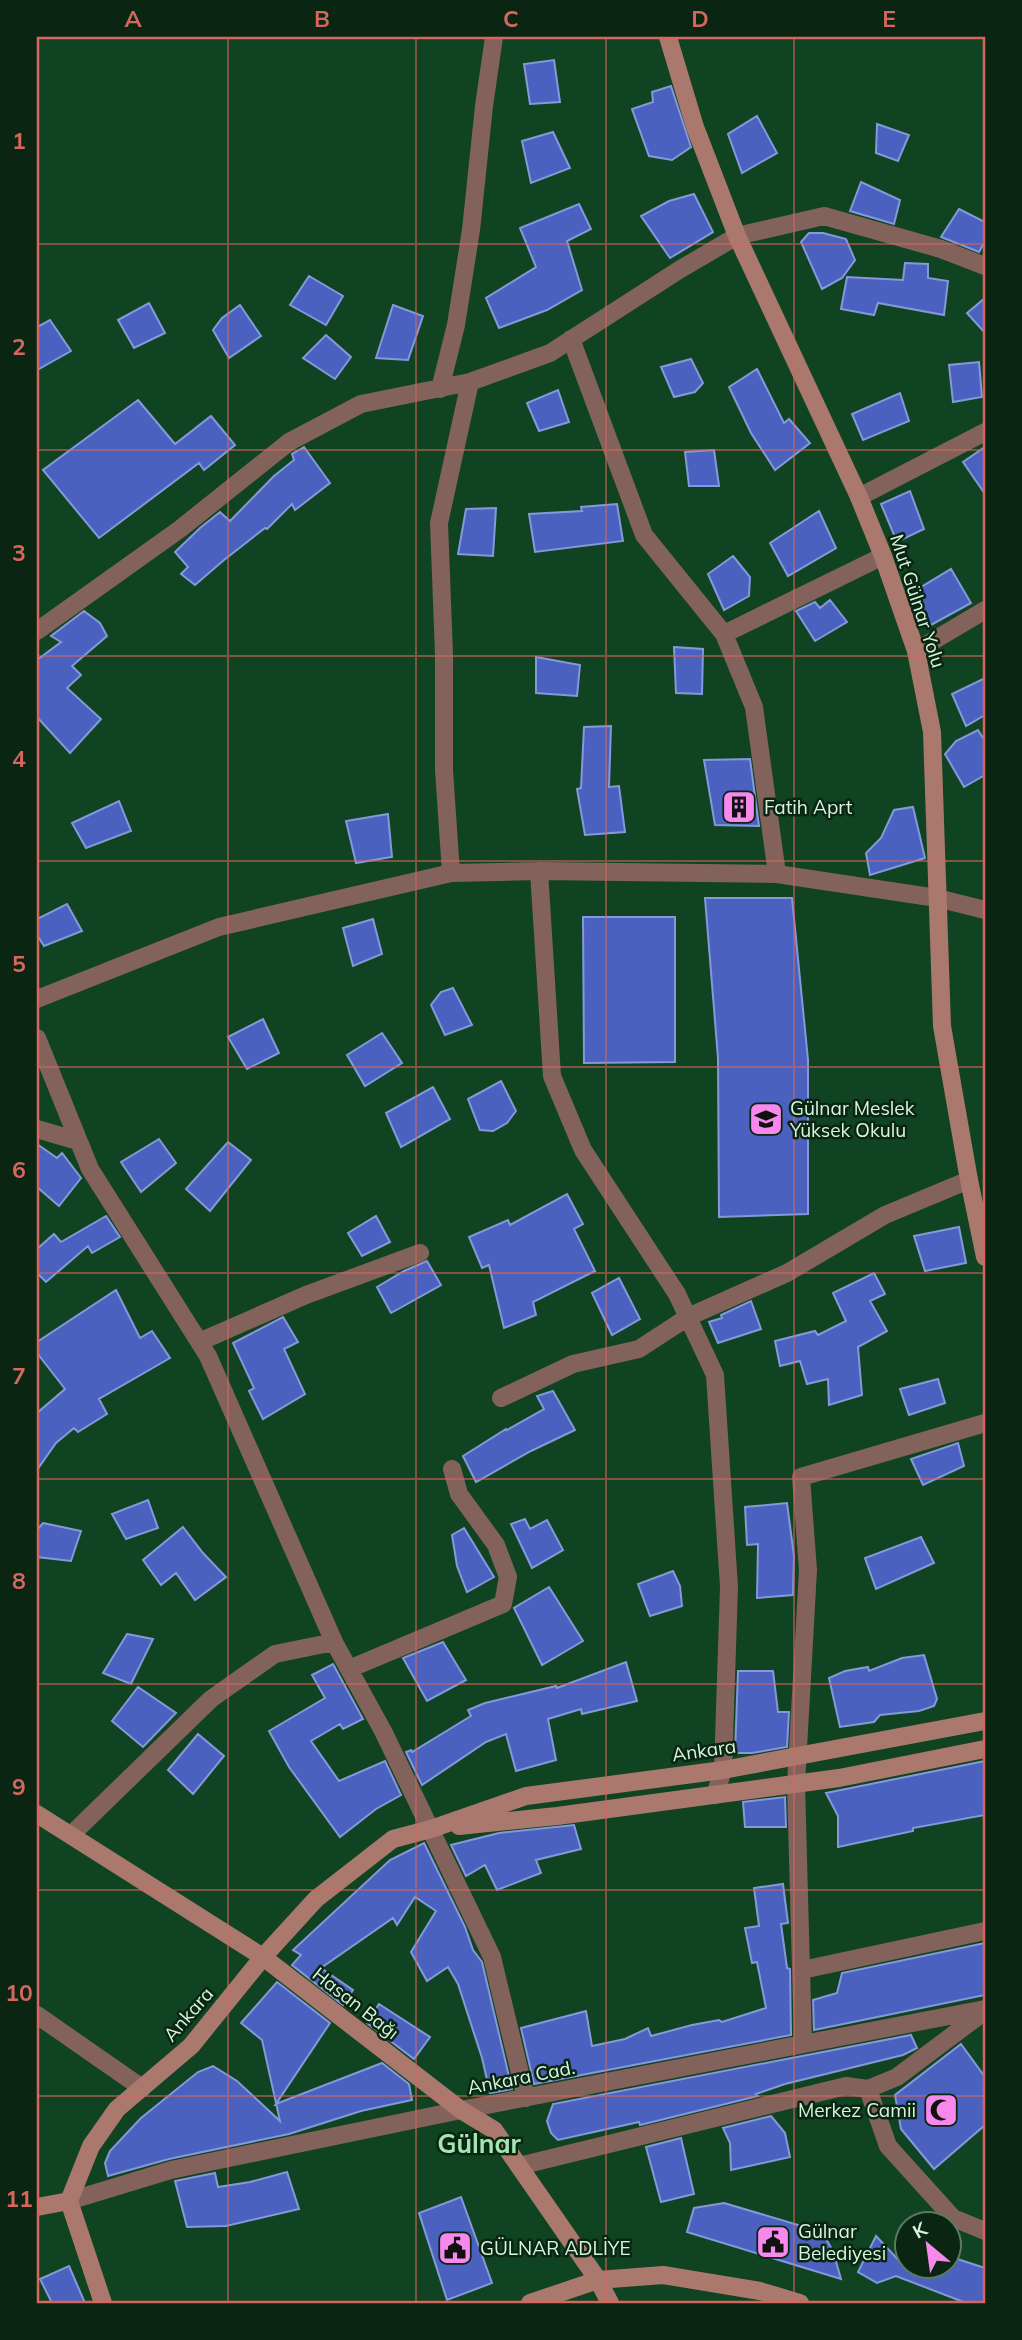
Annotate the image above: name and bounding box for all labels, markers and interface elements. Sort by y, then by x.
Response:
text: A [124,4,142,33]
text: B [314,4,330,33]
text: C [503,4,519,33]
text: D [691,4,709,33]
text: E [882,4,896,33]
text: 1 [12,126,26,155]
text: 2 [12,332,26,361]
street label: Mut Gülnar Yolu [885,531,951,671]
text: 3 [12,538,26,567]
text: 4 [12,744,26,773]
building icon: Fatih Aprt [720,788,758,826]
place label: Fatih Aprt [764,795,853,819]
text: 5 [12,949,26,978]
place label: Gülnar Meslek Yüksek Okulu [789,1096,915,1142]
school or university icon: Gülnar Meslek Yüksek Okulu [747,1100,785,1138]
text: 6 [12,1155,26,1184]
text: 7 [12,1361,26,1390]
text: 8 [12,1566,26,1595]
street label: Ankara [670,1734,738,1766]
text: 9 [12,1772,26,1801]
street label: Hasan Bağı [308,1962,404,2044]
text: 10 [5,1978,33,2007]
street label: Ankara [158,1982,218,2046]
street label: Ankara Cad. [465,2055,577,2099]
mosque icon: Merkez Camii [922,2091,960,2129]
place label: Merkez Camii [798,2098,916,2122]
district label: Gülnar [437,2127,522,2160]
text: 11 [5,2184,33,2213]
north arrow [892,2210,962,2280]
text: K [908,2216,932,2244]
place label: Gülnar Belediyesi [798,2219,886,2265]
public building icon: Gülnar Belediyesi [754,2223,792,2261]
public building icon: GÜLNAR ADLİYE [436,2229,474,2267]
place label: GÜLNAR ADLİYE [480,2236,631,2260]

